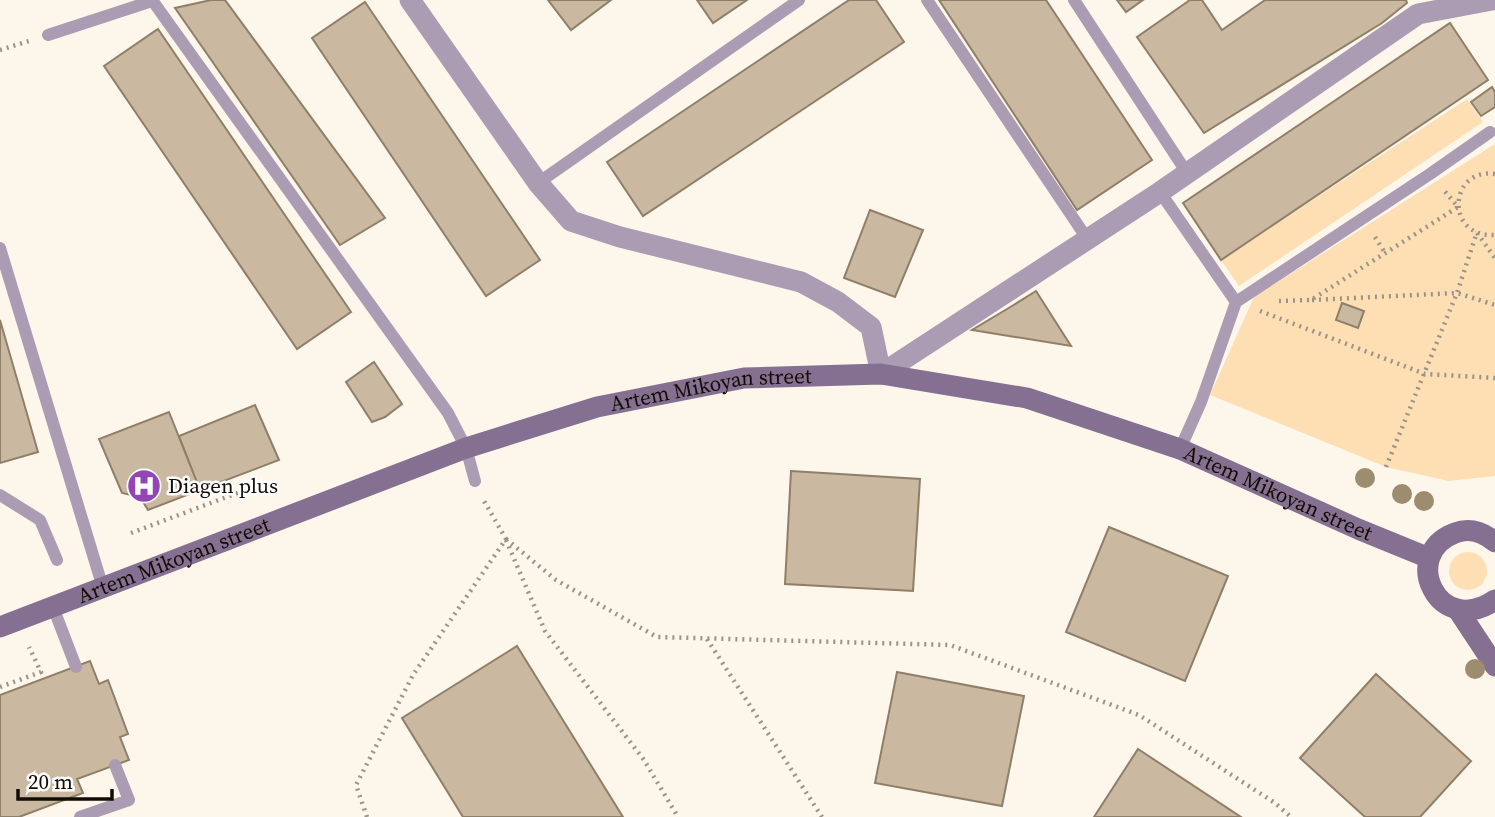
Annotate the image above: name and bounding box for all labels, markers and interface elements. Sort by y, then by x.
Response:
street label: Artem Mikoyan street [607,361,812,418]
street label: Artem Mikoyan street [1179,438,1377,547]
hospital icon: Diagen plus [125,467,163,505]
place label: Diagen plus [168,471,278,500]
street label: Artem Mikoyan street [73,510,274,610]
scale bar [18,758,112,802]
text: 20 m [28,767,73,796]

